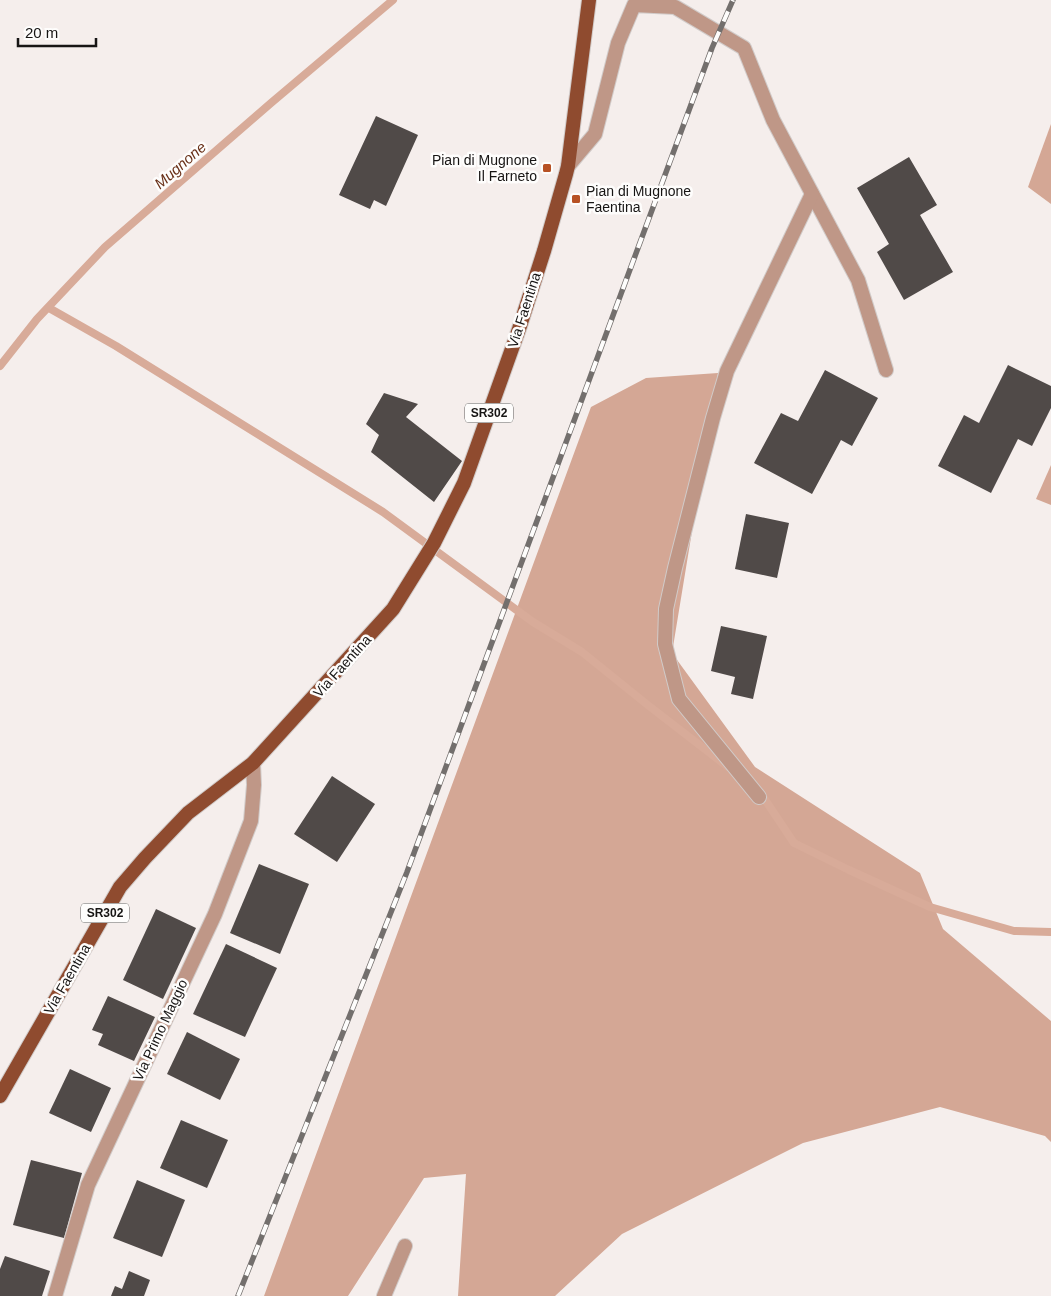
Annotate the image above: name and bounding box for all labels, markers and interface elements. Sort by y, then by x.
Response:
scale bar [18,15,95,47]
text: 20 m [25,24,58,41]
water label: Mugnone [151,138,209,192]
place label: Pian di Mugnone Il Farneto [432,152,537,184]
marker: Pian di Mugnone Il Farneto [541,162,553,174]
place label: Pian di Mugnone Faentina [586,183,691,215]
marker: Pian di Mugnone Faentina [570,193,582,205]
street label: Via Faentina [504,270,544,350]
road number: SR302 [465,403,513,422]
street label: Via Faentina [310,631,374,700]
road number: SR302 [81,904,129,922]
street label: Via Faentina [40,941,94,1017]
street label: Via Primo Maggio [129,976,191,1083]

